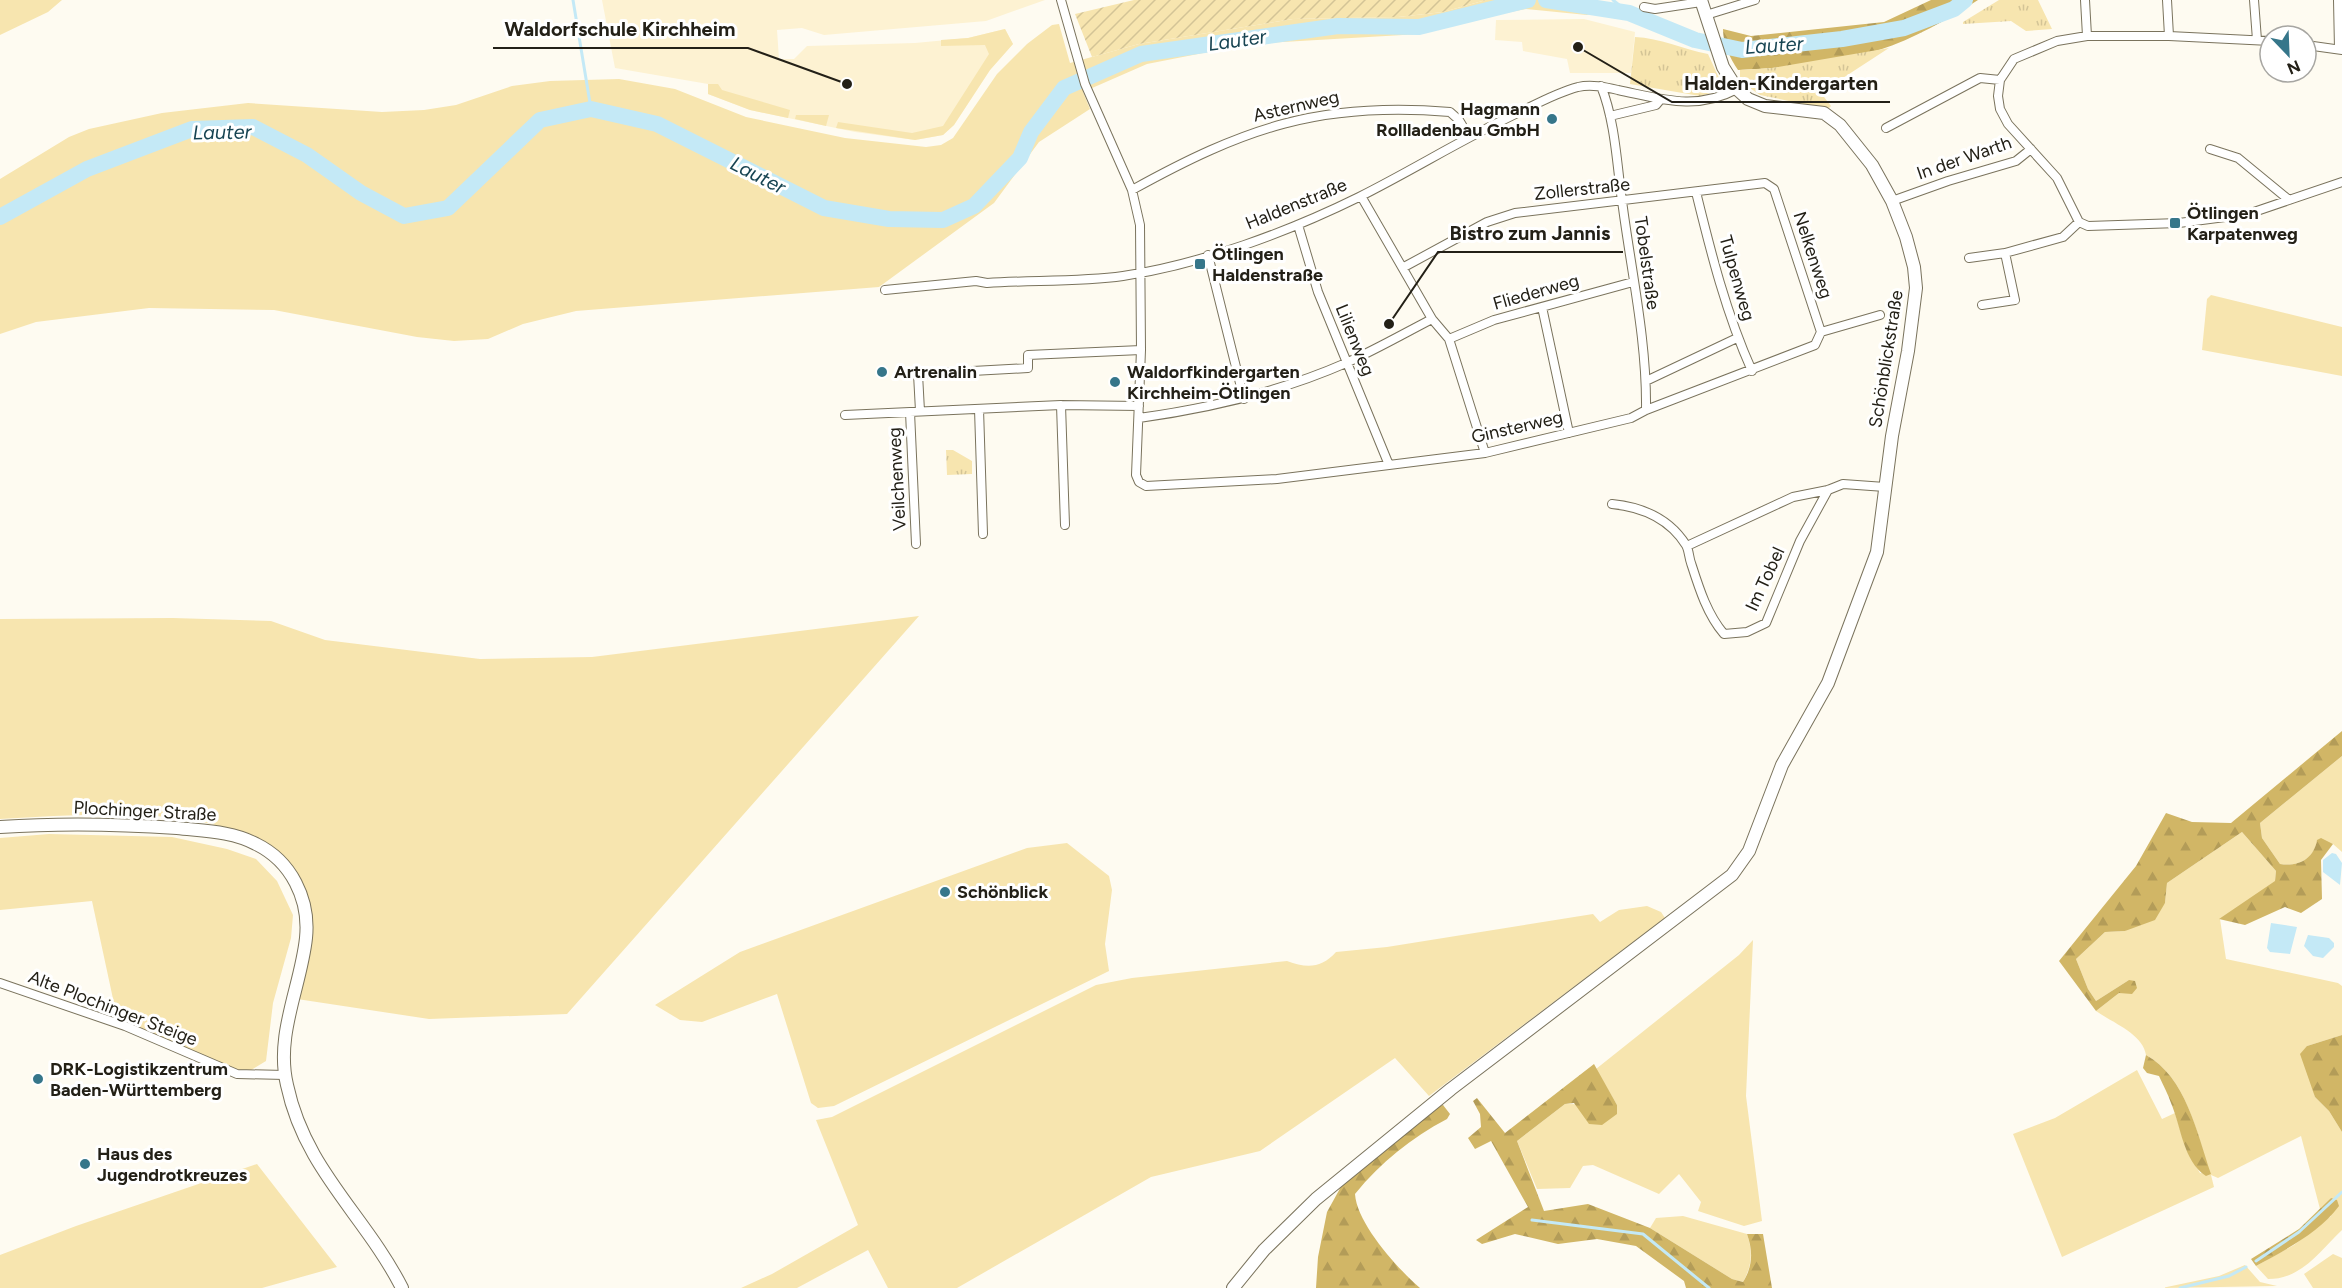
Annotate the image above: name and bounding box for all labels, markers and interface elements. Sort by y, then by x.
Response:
callout: Waldorfschule Kirchheim [493,10,748,48]
text: Waldorfschule Kirchheim [505,17,735,41]
water label: Lauter [1206,24,1269,56]
north arrow [2258,24,2318,84]
water label: Lauter [1744,31,1805,59]
text: N [2284,56,2303,79]
callout: Halden-Kindergarten [1672,64,1890,102]
text: Halden-Kindergarten [1684,71,1878,95]
street label: Asternweg [1251,85,1341,127]
place label: Hagmann Rollladenbau GmbH [1376,98,1540,141]
marker: Hagmann Rollladenbau GmbH [1545,112,1559,126]
water label: Lauter [192,119,253,145]
street label: In der Warth [1914,131,2014,185]
water label: Lauter [726,151,791,200]
street label: Zollerstraße [1533,173,1631,205]
street label: Haldenstraße [1242,174,1350,234]
place label: Ötlingen Karpatenweg [2187,202,2298,245]
street label: Nelkenweg [1789,209,1837,301]
callout: Bistro zum Jannis [1438,214,1623,252]
street label: Tobelstraße [1630,215,1664,311]
marker: Ötlingen Karpatenweg [2168,216,2182,230]
text: Bistro zum Jannis [1450,221,1610,245]
street label: Tulpenweg [1714,233,1760,323]
place label: Ötlingen Haldenstraße [1212,243,1323,286]
marker: Ötlingen Haldenstraße [1193,257,1207,271]
street label: Fliederweg [1490,269,1582,315]
street label: Schönblickstraße [1864,289,1908,429]
street label: Lilienweg [1331,301,1379,379]
place label: Artrenalin [894,361,977,383]
place label: Waldorfkindergarten Kirchheim-Ötlingen [1127,361,1300,404]
marker: Artrenalin [875,365,889,379]
marker: Waldorfkindergarten Kirchheim-Ötlingen [1108,375,1122,389]
street label: Ginsterweg [1469,406,1565,448]
street label: Veilchenweg [883,427,911,531]
street label: Im Tobel [1741,543,1789,615]
street label: Plochinger Straße [73,796,217,826]
place label: Schönblick [957,881,1048,903]
marker: Schönblick [938,885,952,899]
street label: Alte Plochinger Steige [25,966,201,1050]
place label: DRK-Logistikzentrum Baden-Württemberg [50,1058,228,1101]
marker: DRK-Logistikzentrum Baden-Württemberg [31,1072,45,1086]
place label: Haus des Jugendrotkreuzes [97,1143,248,1186]
marker: Haus des Jugendrotkreuzes [78,1157,92,1171]

